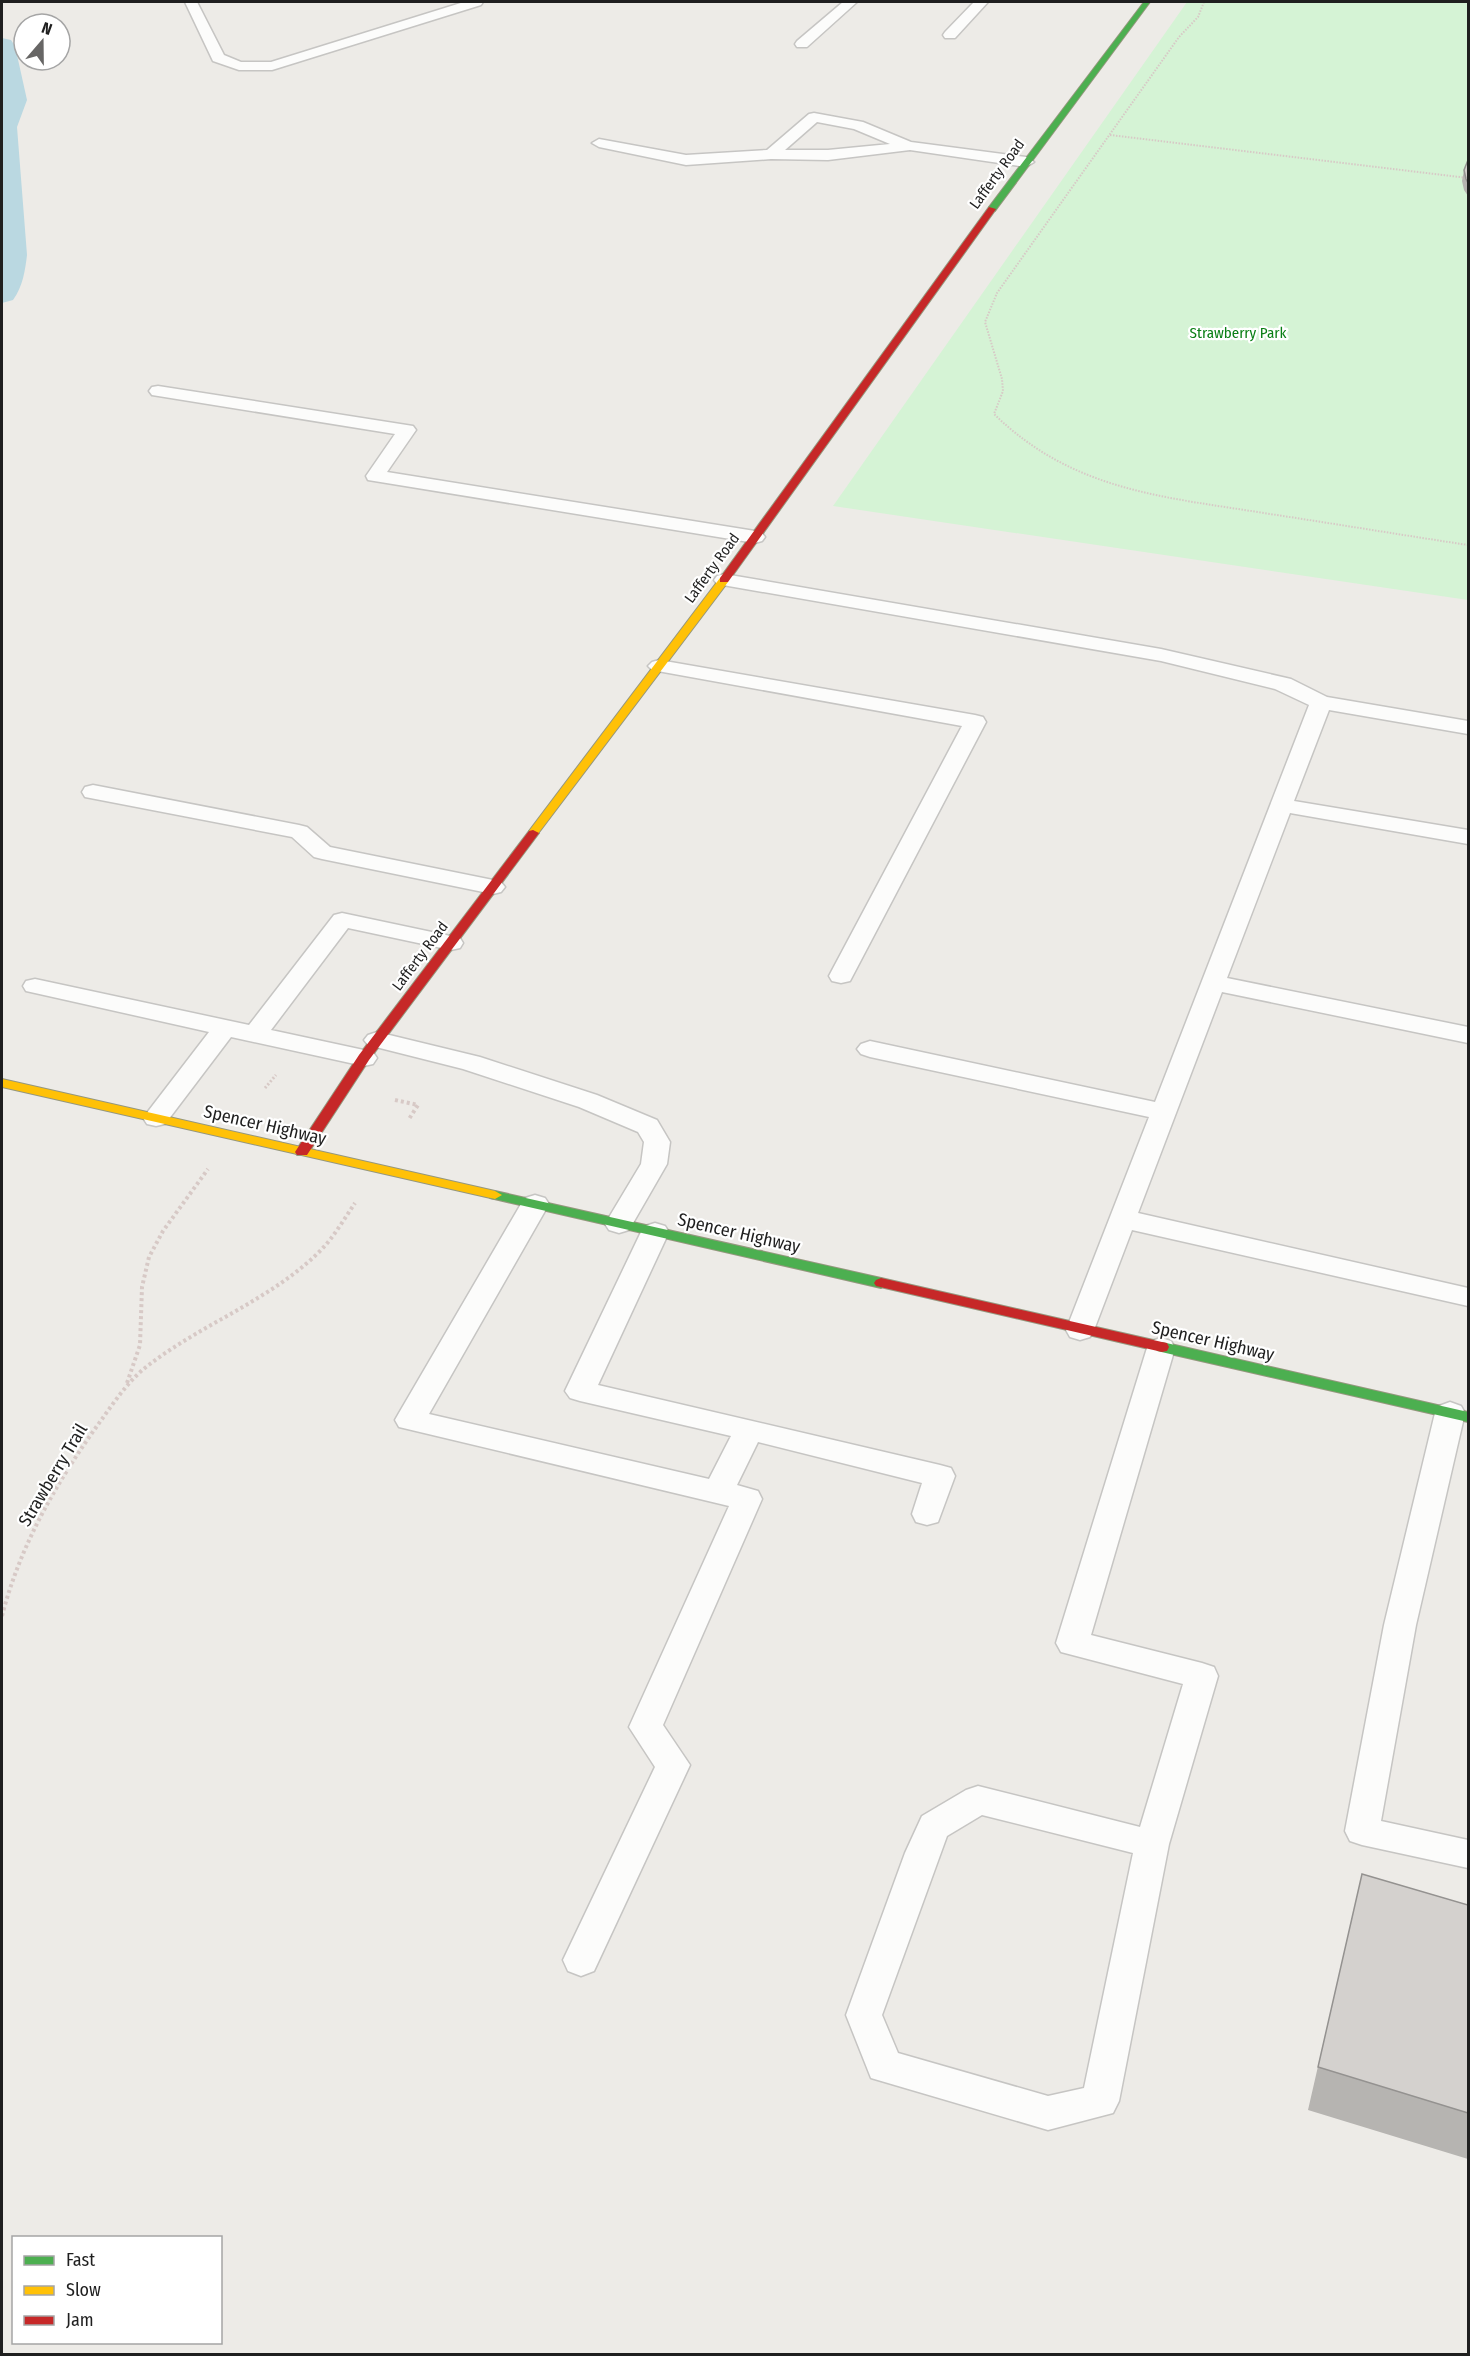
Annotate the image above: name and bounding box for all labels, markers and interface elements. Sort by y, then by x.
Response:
north arrow [12,12,72,72]
text: N [39,18,55,39]
street label: Lafferty Road [966,136,1028,212]
park label: Strawberry Park [1190,324,1286,342]
street label: Lafferty Road [681,530,743,606]
street label: Lafferty Road [388,918,452,994]
street label: Spencer Highway [202,1100,328,1150]
street label: Spencer Highway [676,1208,802,1258]
street label: Spencer Highway [1150,1316,1276,1366]
street label: Strawberry Trail [14,1419,92,1530]
legend [12,2236,222,2344]
text: Fast [66,2249,95,2271]
text: Slow [66,2279,101,2301]
text: Jam [66,2309,94,2331]

